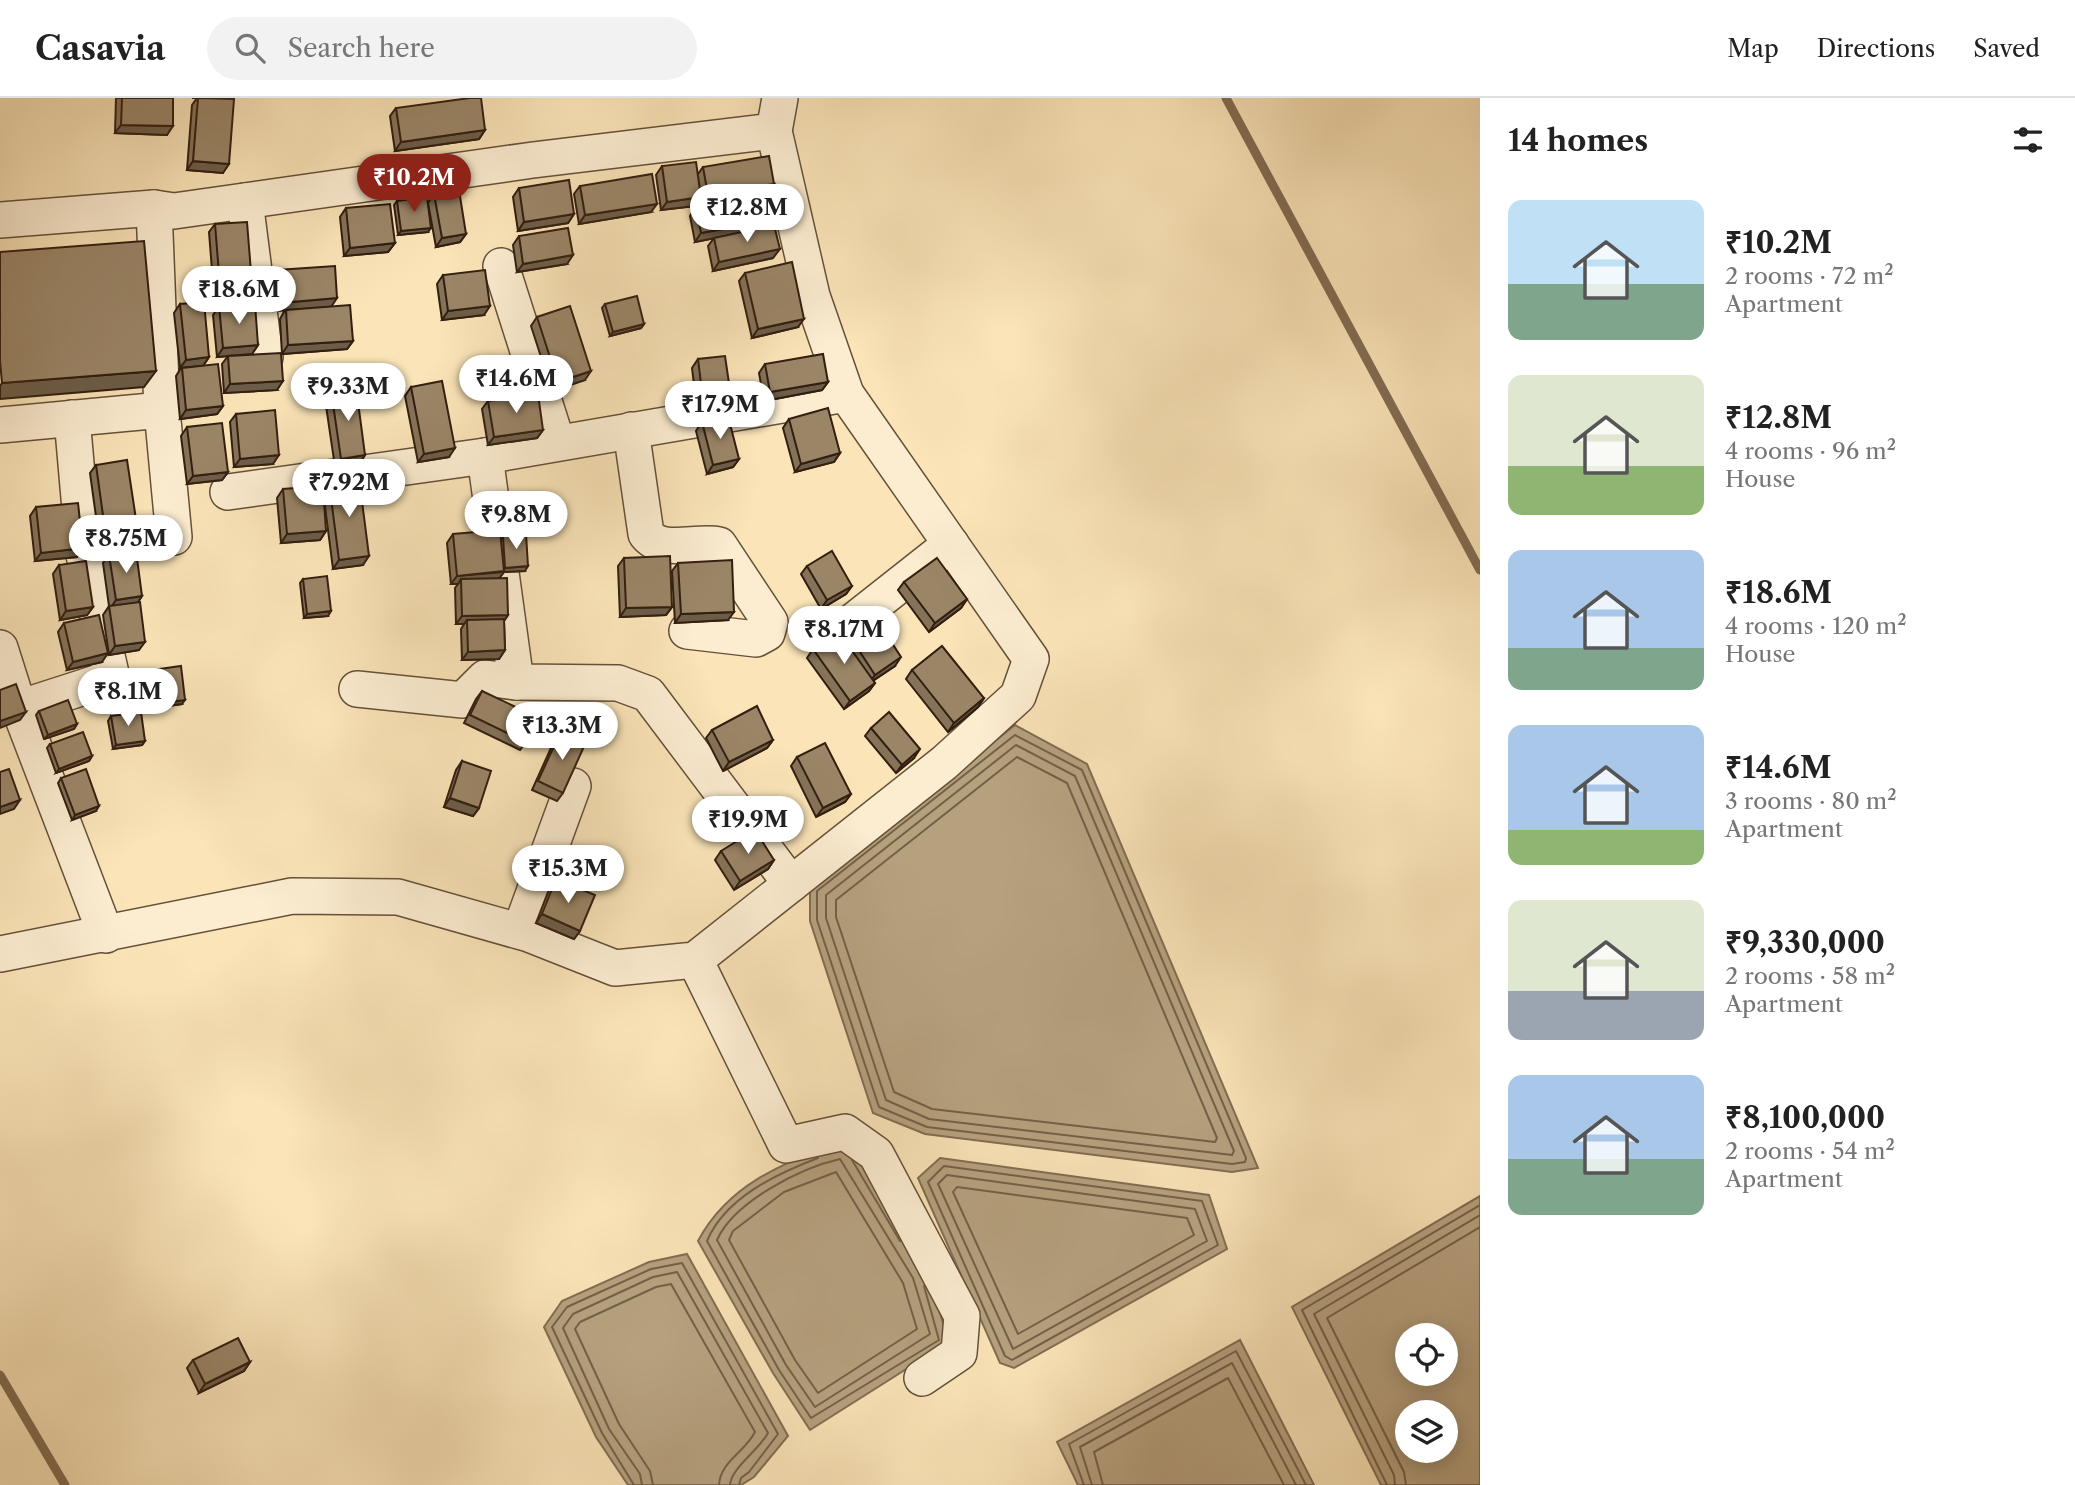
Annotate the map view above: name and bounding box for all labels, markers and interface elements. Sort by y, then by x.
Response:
search box [207,17,697,80]
text: Casavia [35,28,165,69]
icon: search [231,29,269,67]
text: Search here [287,32,435,64]
text: Map [1727,34,1779,63]
text: Directions [1817,34,1935,63]
text: Saved [1973,34,2040,63]
icon: filters [2009,121,2047,159]
text: 14 homes [1508,122,1648,159]
pin: ₹10.2M [357,155,471,214]
text: ₹10.2M [373,163,455,191]
pin: ₹12.8M [690,184,804,244]
text: ₹12.8M [706,193,788,221]
text: ₹10.2M [1725,224,1832,261]
icon: home [1564,228,1648,312]
text: 2 rooms · 72 m² [1725,262,1894,290]
pin: ₹18.6M [182,266,296,326]
text: ₹18.6M [198,275,280,303]
text: Apartment [1725,290,1843,318]
pin: ₹14.6M [459,356,573,415]
pin: ₹9.33M [291,364,405,423]
text: ₹14.6M [475,364,557,392]
text: ₹9.33M [307,372,389,400]
pin: ₹17.9M [663,382,777,441]
text: ₹17.9M [681,390,759,418]
text: ₹12.8M [1725,399,1832,436]
icon: home [1564,403,1648,487]
text: 4 rooms · 96 m² [1725,437,1896,465]
pin: ₹7.92M [292,460,406,519]
text: House [1725,465,1795,493]
text: ₹7.92M [308,468,390,496]
pin: ₹9.8M [467,491,565,551]
text: ₹9.8M [481,500,551,528]
pin: ₹8.75M [69,516,183,575]
text: ₹8.75M [85,524,167,552]
text: ₹18.6M [1725,574,1832,611]
icon: home [1564,578,1648,662]
pin: ₹8.17M [787,606,901,666]
text: 4 rooms · 120 m² [1725,612,1907,640]
text: ₹8.17M [804,615,884,643]
text: House [1725,640,1795,668]
pin: ₹8.1M [79,668,177,728]
text: ₹8.1M [94,677,162,705]
pin: ₹13.3M [505,702,619,762]
text: ₹13.3M [522,711,602,739]
text: ₹14.6M [1725,749,1832,786]
icon: home [1564,753,1648,837]
text: 3 rooms · 80 m² [1725,787,1897,815]
pin: ₹19.9M [691,796,805,856]
text: ₹19.9M [708,805,788,833]
text: Apartment [1725,815,1843,843]
pin: ₹15.3M [511,846,625,905]
text: ₹15.3M [528,854,608,882]
text: ₹9,330,000 [1725,924,1885,961]
icon: home [1564,928,1648,1012]
text: 2 rooms · 58 m² [1725,962,1895,990]
text: Apartment [1725,990,1843,1018]
text: ₹8,100,000 [1725,1099,1885,1136]
icon: home [1564,1103,1648,1187]
text: 2 rooms · 54 m² [1725,1137,1895,1165]
text: Apartment [1725,1165,1843,1193]
map controls [1395,1323,1458,1463]
button: locate [1395,1323,1458,1386]
button: layers [1395,1400,1458,1463]

